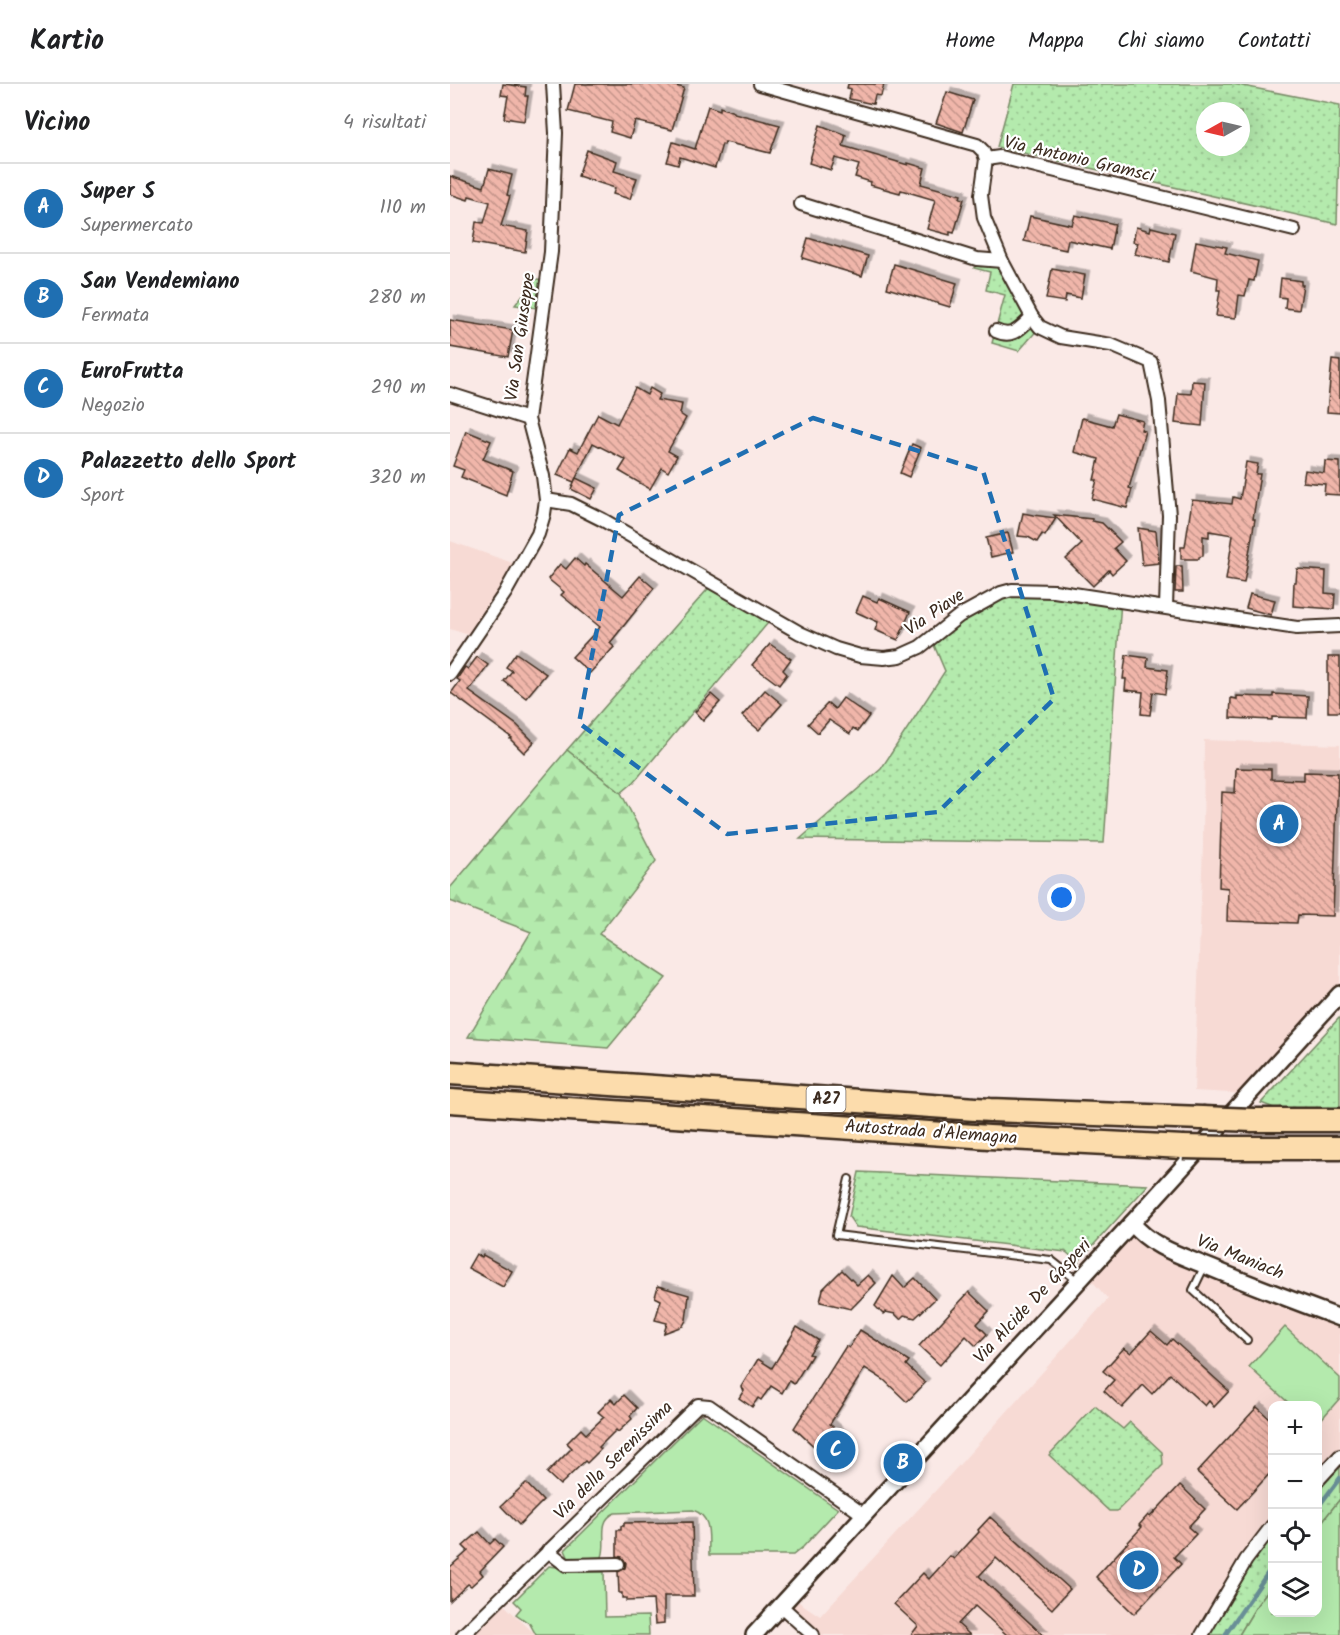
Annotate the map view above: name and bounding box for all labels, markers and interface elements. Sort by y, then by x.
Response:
text: Kartio [30,19,104,64]
text: Home [945,25,995,58]
text: Mappa [1028,25,1084,58]
text: Chi siamo [1117,25,1204,58]
text: Contatti [1237,25,1310,58]
text: Vicino [24,102,90,144]
north arrow [1196,102,1250,156]
text: 4 risultati [343,107,426,139]
street label: Via Antonio Gramsci [1001,129,1158,192]
text: Super S [81,175,155,210]
text: A [37,192,50,224]
text: 110 m [380,192,426,224]
text: Supermercato [81,210,193,242]
text: San Vendemiano [81,265,239,300]
street label: Via San Giuseppe [498,271,544,403]
text: B [37,282,50,314]
text: 280 m [368,282,426,314]
text: Fermata [81,300,150,332]
text: EuroFrutta [81,355,183,390]
text: C [37,372,50,404]
text: 290 m [371,372,426,404]
text: Negozio [81,390,145,422]
text: Palazzetto dello Sport [81,445,296,480]
text: D [37,462,50,494]
text: 320 m [369,462,426,494]
text: Sport [81,480,125,512]
street label: Via Piave [899,582,971,644]
pin: A [1260,802,1298,846]
your location [1047,883,1076,912]
road number: A27 [806,1086,845,1112]
street label: Autostrada d'Alemagna [844,1113,1018,1153]
street label: Via Maniach [1192,1227,1288,1289]
street label: Via Alcide De Gasperi [967,1232,1099,1371]
street label: Via della Serenissima [548,1395,680,1527]
map controls [1268,1401,1322,1617]
button: + [1268,1401,1322,1455]
pin: C [816,1428,856,1472]
pin: B [884,1440,922,1486]
button: − [1268,1455,1322,1509]
button: locate [1268,1509,1322,1563]
pin: D [1120,1548,1158,1592]
button: layers [1268,1563,1322,1617]

